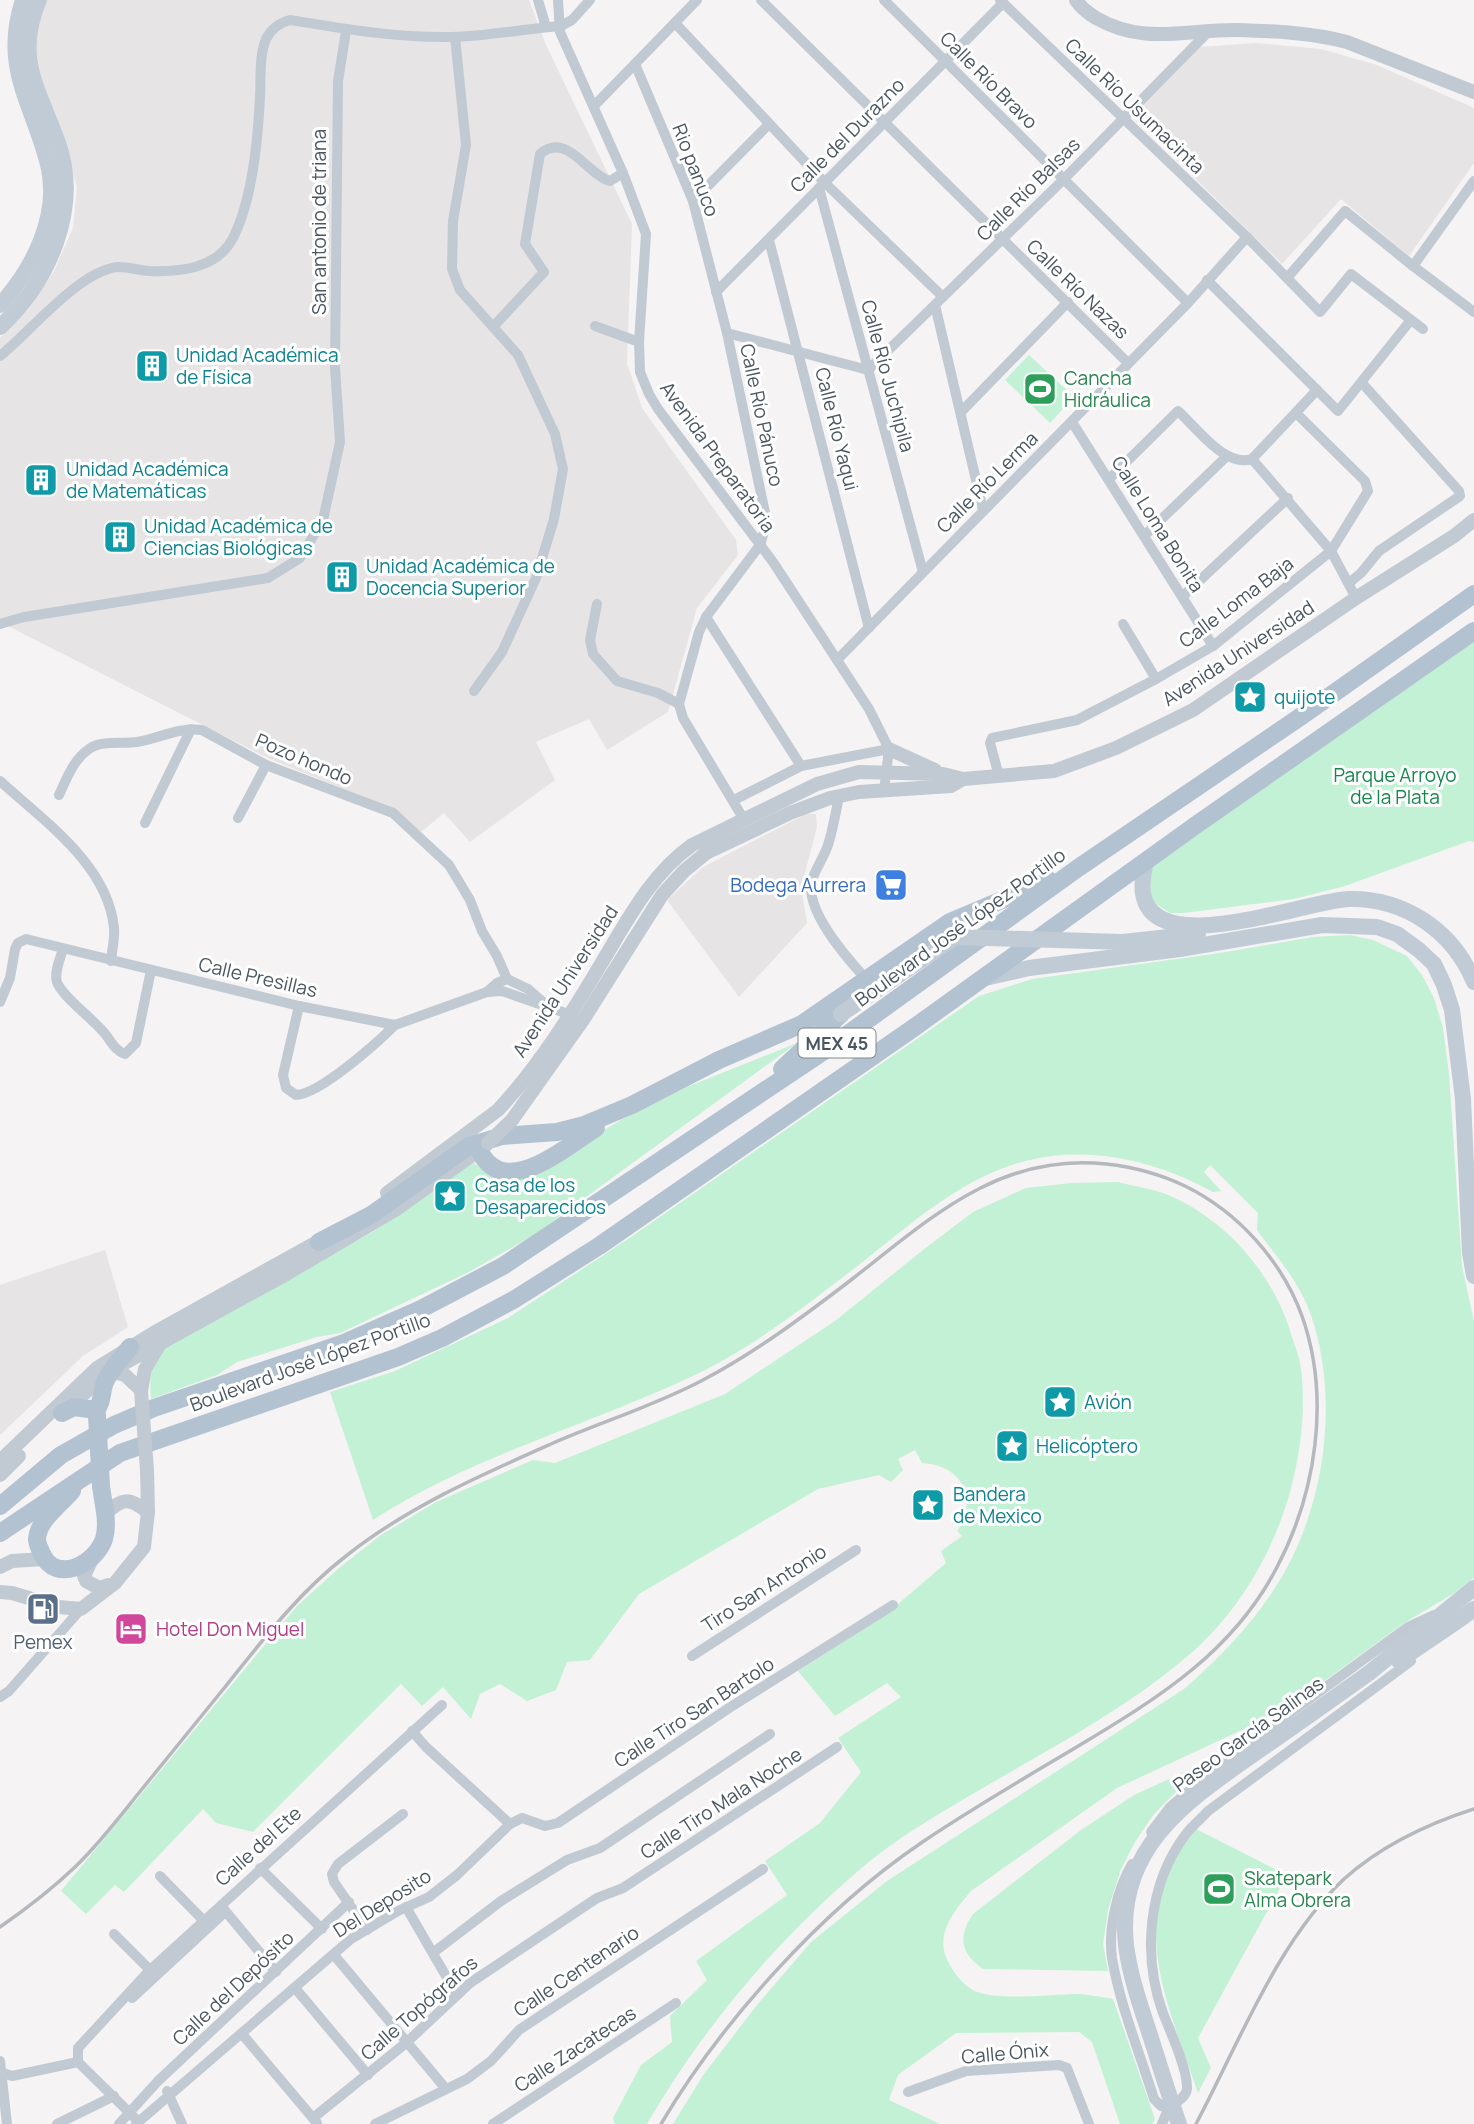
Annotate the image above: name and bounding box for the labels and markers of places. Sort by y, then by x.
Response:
place label: Unidad Académica de Física [176,342,339,390]
building icon: Unidad Académica de Física [133,347,171,385]
place label: Cancha Hidráulica [1064,365,1151,413]
sports icon: Cancha Hidráulica [1021,370,1059,408]
place label: Unidad Académica de Matemáticas [66,456,229,504]
building icon: Unidad Académica de Matemáticas [22,461,60,499]
place label: Unidad Académica de Ciencias Biológicas [144,513,333,561]
building icon: Unidad Académica de Ciencias Biológicas [101,518,139,556]
place label: Unidad Académica de Docencia Superior [366,553,555,601]
building icon: Unidad Académica de Docencia Superior [323,558,361,596]
place icon: quijote [1231,678,1269,716]
place label: quijote [1274,684,1335,710]
supermarket icon: Bodega Aurrera [872,866,910,904]
place label: Bodega Aurrera [730,872,866,898]
place label: Casa de los Desaparecidos [475,1172,606,1220]
place icon: Casa de los Desaparecidos [431,1177,469,1215]
place icon: Avión [1041,1383,1079,1421]
place label: Avión [1084,1389,1132,1415]
place icon: Helicóptero [993,1427,1031,1465]
place label: Helicóptero [1036,1433,1138,1459]
place label: Bandera de Mexico [953,1481,1042,1529]
place icon: Bandera de Mexico [909,1486,947,1524]
fuel station icon: Pemex [24,1590,62,1628]
hotel icon: Hotel Don Miguel [112,1610,150,1648]
place label: Hotel Don Miguel [156,1616,304,1642]
place label: Pemex [13,1629,73,1655]
place label: Skatepark Alma Obrera [1244,1865,1351,1913]
sports icon: Skatepark Alma Obrera [1200,1870,1238,1908]

